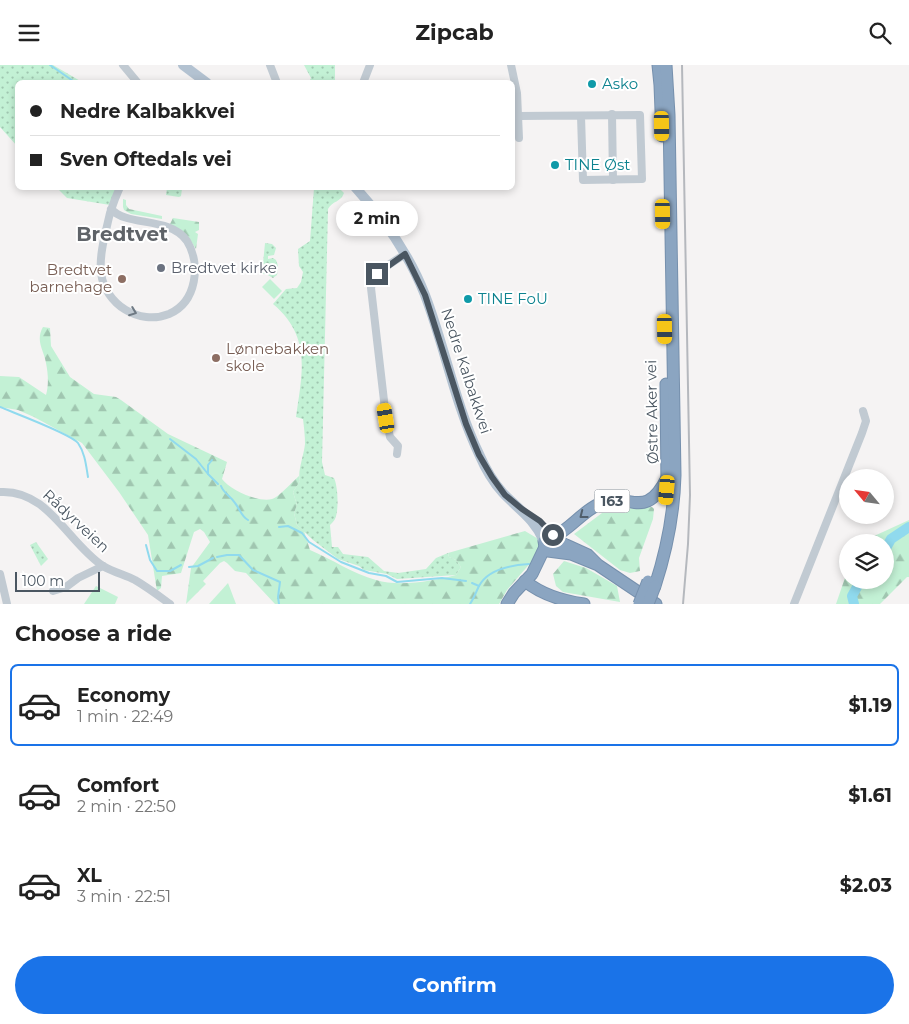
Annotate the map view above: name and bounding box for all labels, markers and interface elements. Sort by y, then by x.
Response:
icon: menu [15,19,43,47]
text: Zipcab [415,19,494,46]
icon: search [866,19,894,47]
place label: Asko [602,74,638,93]
marker: Asko [586,78,598,90]
text: Nedre Kalbakkvei [60,100,235,123]
car [654,111,669,141]
text: Sven Oftedals vei [60,148,232,171]
place label: TINE Øst [565,155,630,174]
marker: TINE Øst [549,159,561,171]
car [655,199,670,229]
callout: 2 min [336,201,418,237]
text: 2 min [354,209,400,228]
district label: Bredtvet [76,222,168,246]
place label: Bredtvet kirke [171,258,277,277]
place label: Bredtvet barnehage [30,260,112,296]
marker: Bredtvet kirke [155,262,167,274]
route end [366,263,388,285]
marker: Bredtvet barnehage [116,273,128,285]
place label: TINE FoU [478,289,548,308]
marker: TINE FoU [462,293,474,305]
one-way arrow [128,306,137,316]
street label: Nedre Kalbakkvei [437,306,496,436]
car [657,314,672,344]
place label: Lønnebakken skole [226,339,329,375]
marker: Lønnebakken skole [210,352,222,364]
street label: Østre Aker vei [641,360,662,464]
car [376,402,395,434]
north arrow [839,469,894,524]
map controls [839,469,894,589]
car [658,474,675,506]
street label: Rådyrveien [39,485,114,556]
road number: 163 [594,489,630,513]
one-way arrow [579,509,589,518]
route start [542,524,564,546]
button: layers [839,534,894,589]
scale bar [15,569,100,592]
text: 100 m [22,572,64,590]
text: Choose a ride [15,620,172,647]
icon: car [17,683,62,728]
text: Economy [77,684,170,707]
text: $1.19 [848,694,892,717]
text: 1 min · 22:49 [77,707,173,726]
icon: car [17,773,62,818]
text: Comfort [77,774,159,797]
text: $1.61 [848,784,892,807]
text: 2 min · 22:50 [77,797,176,816]
icon: car [17,863,62,908]
text: XL [77,864,102,887]
text: $2.03 [840,874,892,897]
text: 3 min · 22:51 [77,887,171,906]
button: Confirm [15,956,894,1014]

